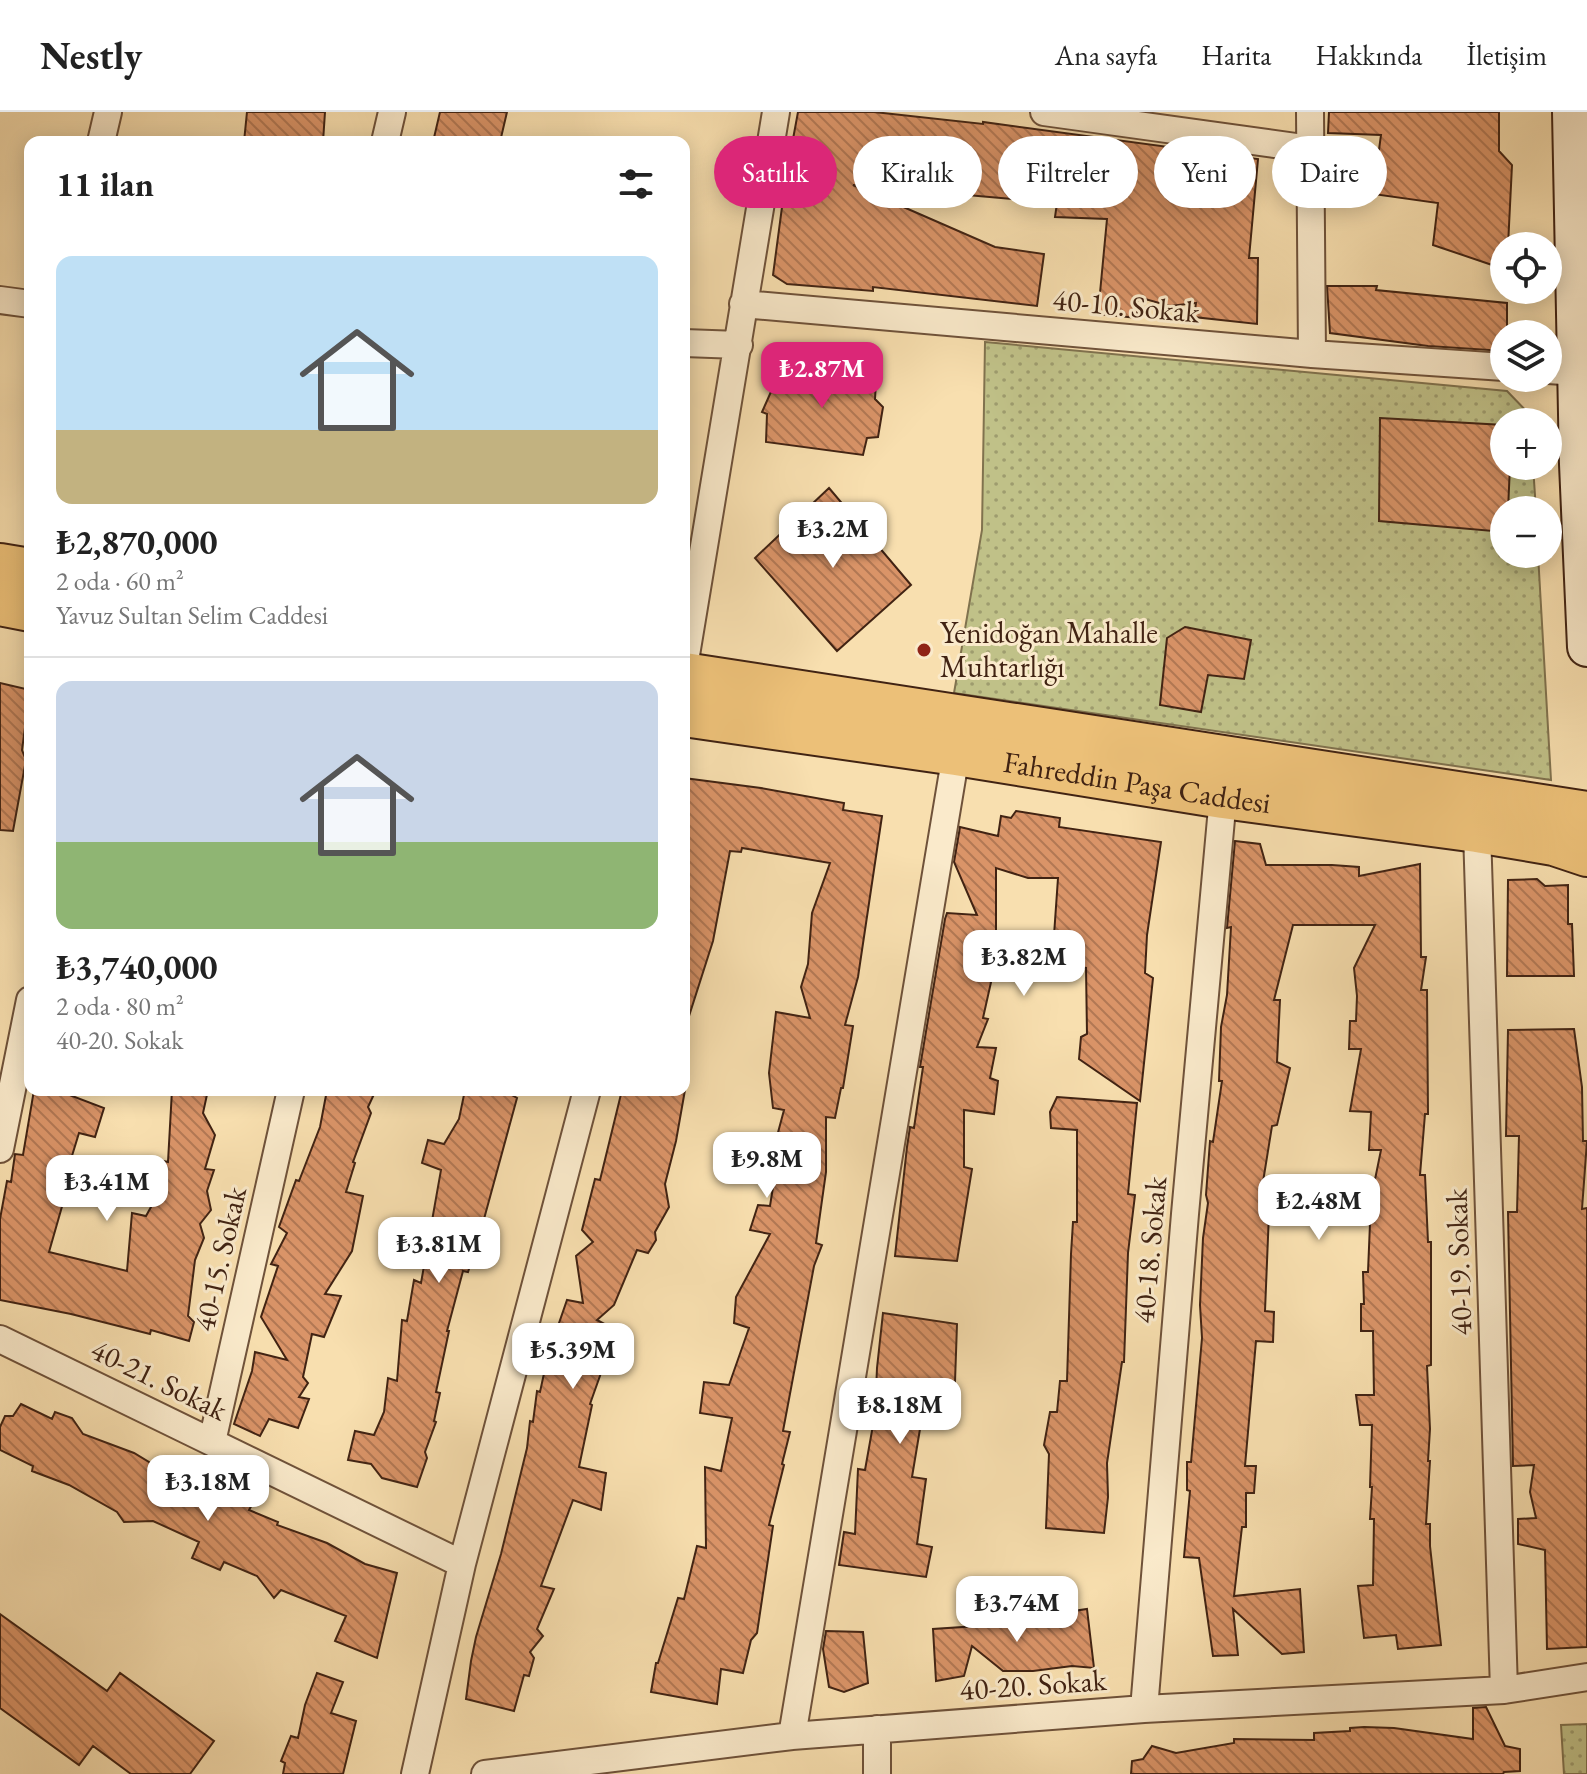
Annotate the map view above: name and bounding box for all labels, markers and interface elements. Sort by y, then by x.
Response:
text: Nestly [40,31,142,80]
text: Ana sayfa [1055,37,1157,73]
text: Harita [1201,37,1271,73]
text: Hakkında [1315,37,1422,73]
text: İletişim [1466,37,1547,73]
chip: Satılık [714,136,837,208]
chip: Kiralık [853,136,982,208]
chip: Filtreler [998,136,1138,208]
chip: Yeni [1154,136,1256,208]
chip: Daire [1272,136,1387,208]
text: 11 ilan [56,162,154,206]
icon: filters [614,162,658,206]
map controls [1490,232,1562,568]
button: locate [1490,232,1562,304]
street label: 40-10. Sokak [1051,280,1202,331]
icon: home [285,308,429,452]
button: layers [1490,320,1562,392]
pin: ₺2.87M [757,342,887,410]
text: ₺2.87M [779,351,865,385]
button: + [1490,408,1562,480]
button: − [1490,496,1562,568]
pin: ₺3.2M [777,502,889,570]
text: ₺3.2M [797,511,869,545]
text: ₺2,870,000 [56,520,217,564]
text: 2 oda · 60 m² [56,564,184,598]
text: Yavuz Sultan Selim Caddesi [56,598,328,632]
place label: Yenidoğan Mahalle Muhtarlığı [940,613,1158,686]
marker: Yenidoğan Mahalle Muhtarlığı [915,641,933,659]
icon: home [285,733,429,877]
street label: Fahreddin Paşa Caddesi [1001,742,1273,822]
pin: ₺3.82M [959,930,1089,998]
text: ₺3.82M [981,939,1067,973]
text: ₺3,740,000 [56,945,217,989]
text: 2 oda · 80 m² [56,989,184,1023]
text: 40-20. Sokak [56,1023,184,1057]
pin: ₺9.8M [711,1132,823,1200]
text: ₺9.8M [731,1141,803,1175]
pin: ₺3.41M [42,1155,172,1223]
text: ₺3.41M [64,1164,150,1198]
street label: 40-18. Sokak [1124,1174,1175,1325]
pin: ₺2.48M [1254,1174,1384,1242]
street label: 40-15. Sokak [184,1182,255,1335]
text: ₺2.48M [1276,1183,1362,1217]
street label: 40-19. Sokak [1436,1187,1481,1336]
pin: ₺3.81M [374,1217,504,1285]
text: ₺3.81M [396,1226,482,1260]
pin: ₺5.39M [508,1323,638,1391]
street label: 40-21. Sokak [85,1330,235,1430]
text: ₺5.39M [530,1332,616,1366]
pin: ₺8.18M [835,1378,965,1446]
text: ₺8.18M [857,1387,943,1421]
pin: ₺3.18M [143,1455,273,1523]
text: ₺3.18M [165,1464,251,1498]
pin: ₺3.74M [952,1576,1082,1644]
text: ₺3.74M [974,1585,1060,1619]
street label: 40-20. Sokak [958,1660,1109,1709]

